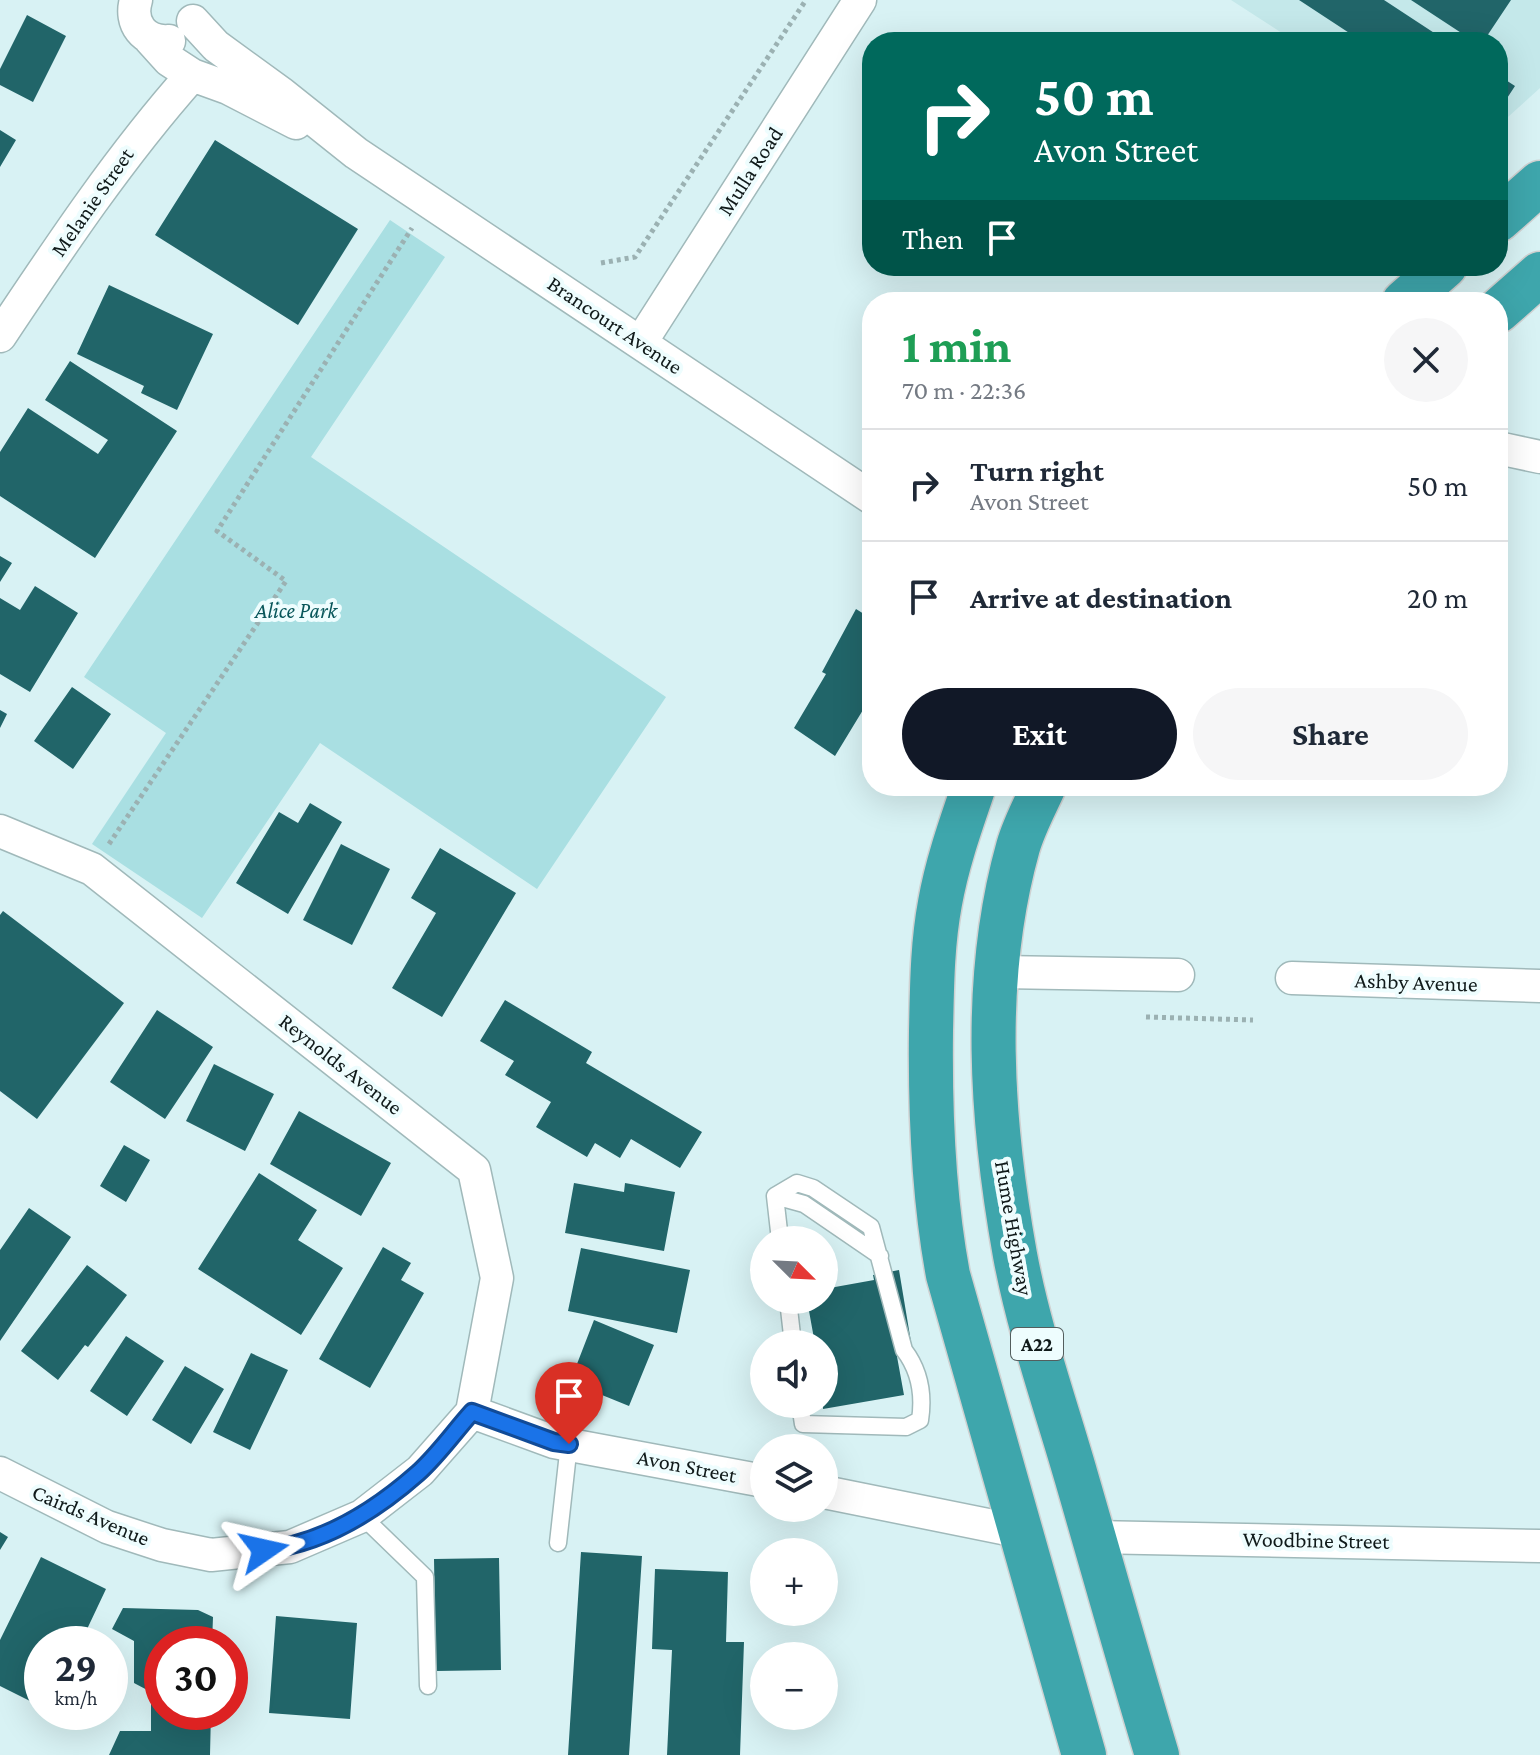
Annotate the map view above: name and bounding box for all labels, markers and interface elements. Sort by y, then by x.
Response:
icon: right [902,64,1006,168]
text: 50 m [1034,65,1154,127]
street label: Mulla Road [712,122,788,220]
text: Avon Street [1034,130,1198,170]
street label: Melanie Street [45,142,139,261]
icon: arrive [980,216,1024,260]
text: Then [902,222,964,255]
street label: Brancourt Avenue [543,271,687,379]
button: close [1384,318,1468,402]
text: 1 min [902,319,1011,372]
text: 70 m · 22:36 [902,376,1026,405]
text: Turn right [970,454,1104,487]
icon: right [902,463,946,507]
text: 50 m [1407,469,1468,502]
text: Avon Street [970,487,1089,516]
icon: arrive [902,575,946,619]
text: Arrive at destination [970,581,1232,614]
text: 20 m [1407,581,1468,614]
park label: Alice Park [254,598,338,623]
button: Exit [902,688,1177,780]
button: Share [1193,688,1468,780]
street label: Ashby Avenue [1354,967,1478,997]
street label: Reynolds Avenue [274,1008,408,1120]
street label: Hume Highway [990,1159,1038,1298]
north arrow [750,1226,838,1314]
map controls [750,1226,838,1730]
road number: A22 [1011,1328,1063,1360]
button: sound [750,1330,838,1418]
pin [535,1362,603,1444]
icon: arrive [547,1374,591,1418]
button: layers [750,1434,838,1522]
street label: Avon Street [635,1444,739,1488]
street label: Cairds Avenue [28,1479,154,1551]
position arrow [222,1508,306,1592]
street label: Woodbine Street [1242,1526,1390,1554]
button: + [750,1538,838,1626]
speed limit sign: 30 [144,1626,248,1730]
button: − [750,1642,838,1730]
text: 29 [55,1645,97,1690]
text: km/h [54,1687,98,1709]

